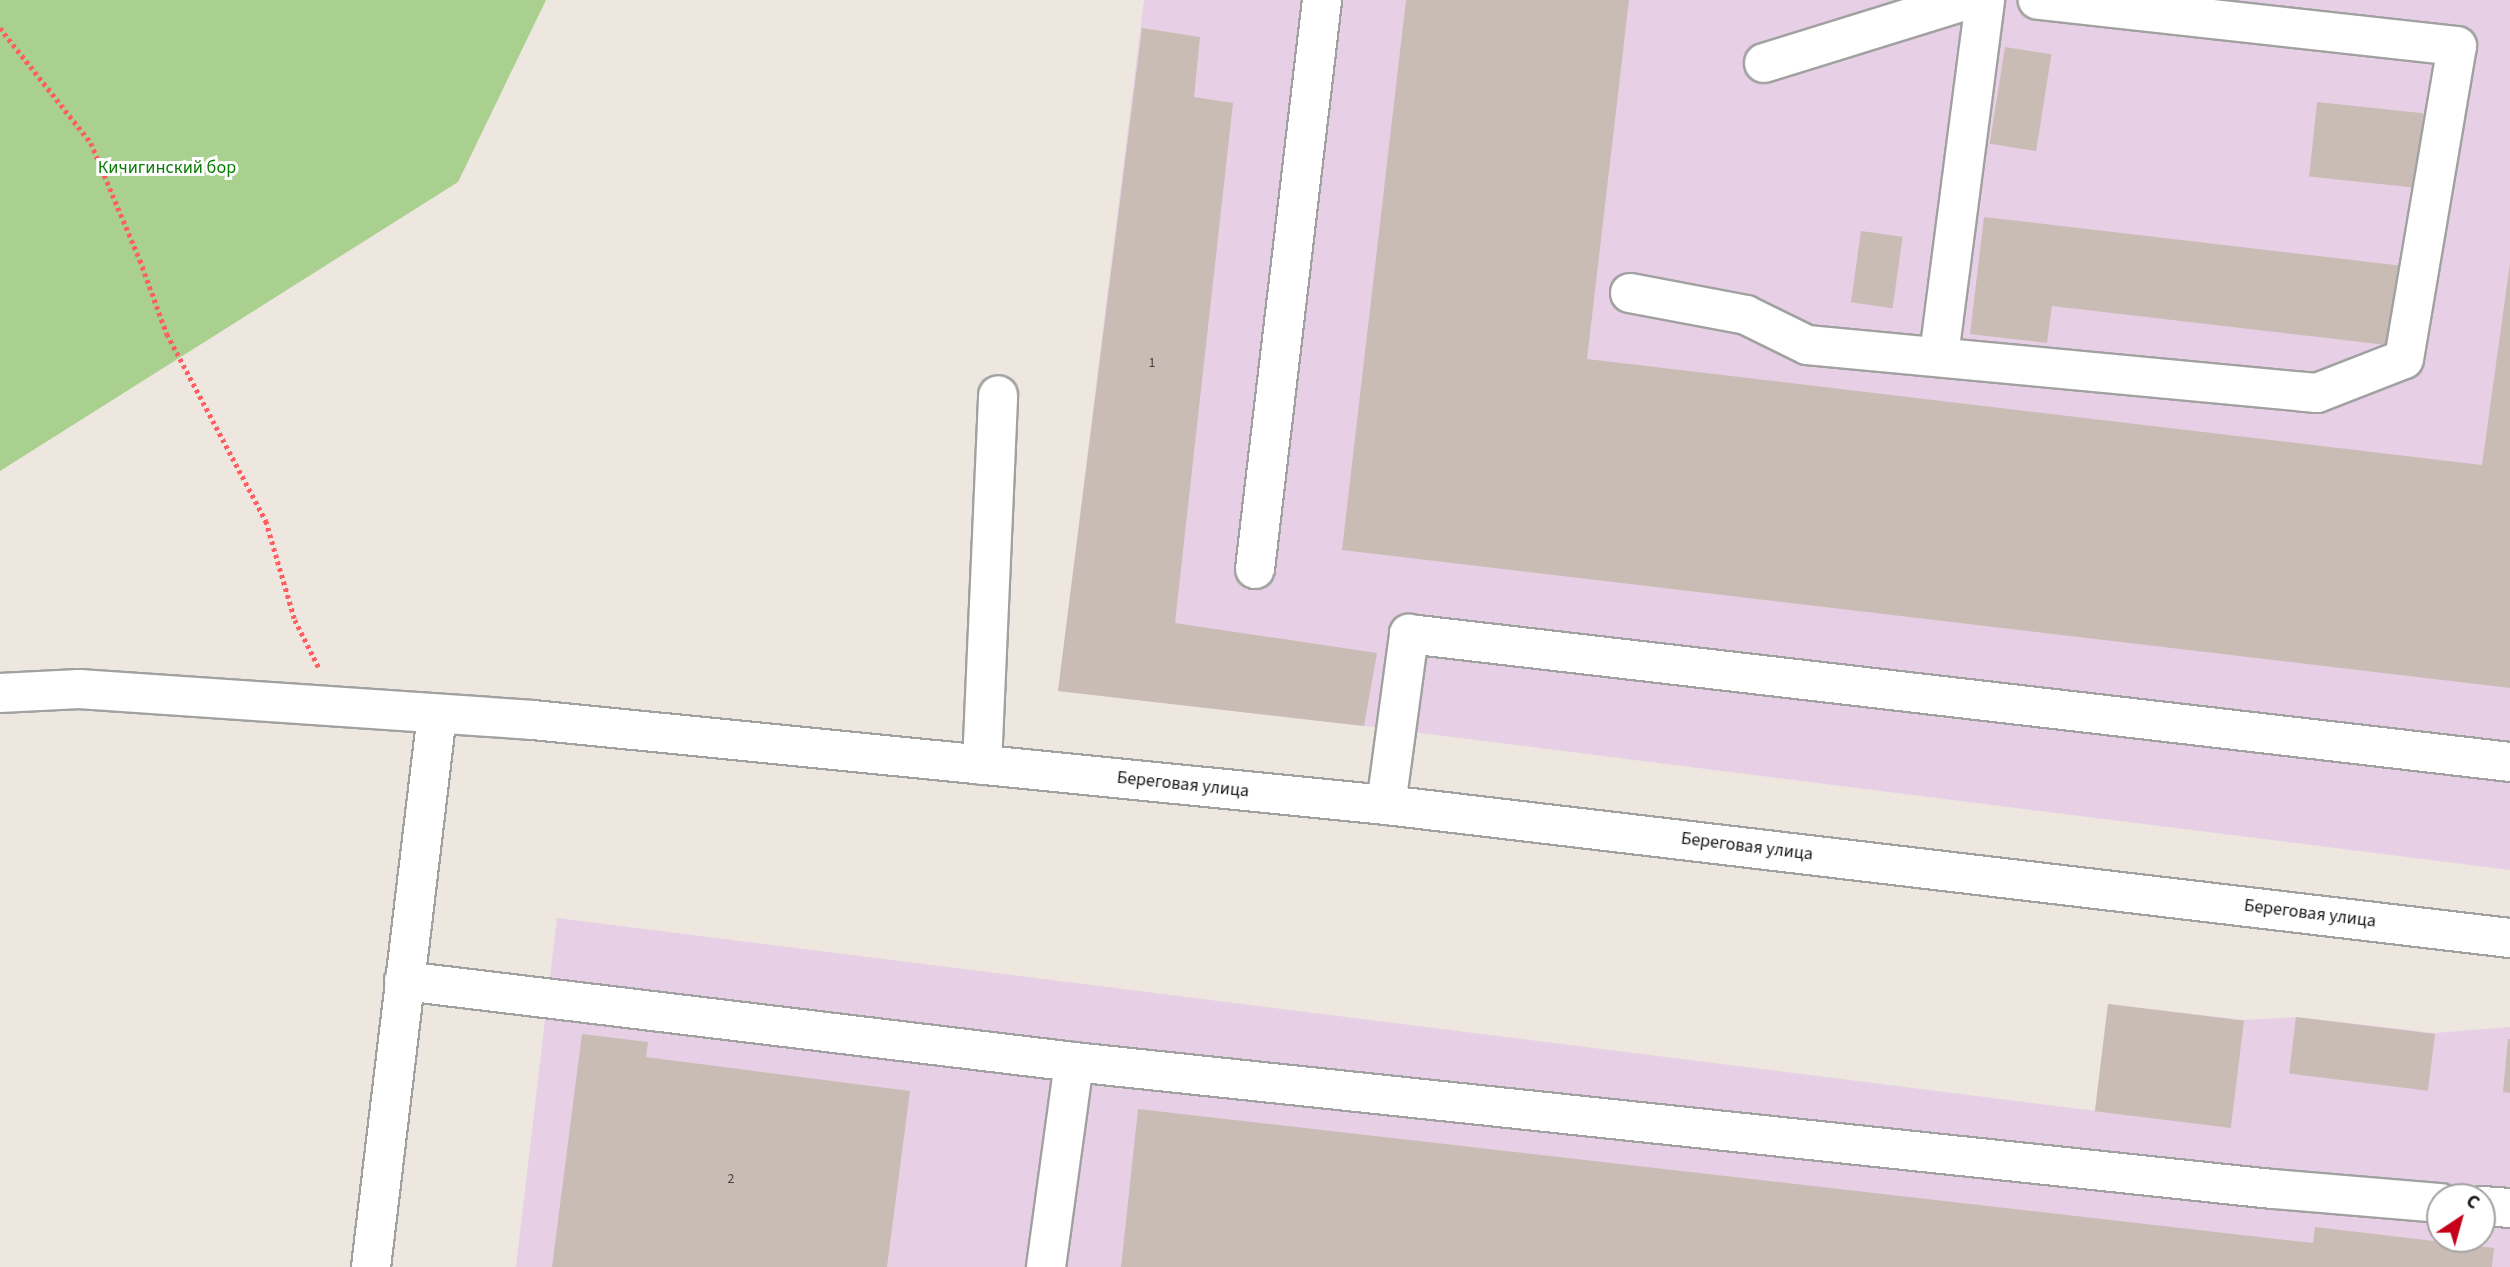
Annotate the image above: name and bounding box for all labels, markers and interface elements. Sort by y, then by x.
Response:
park label: Кичигинский бор [98,157,236,179]
house number: 1 [1149,355,1155,371]
street label: Береговая улица [1116,767,1250,803]
street label: Береговая улица [1680,828,1814,866]
street label: Береговая улица [2243,895,2377,933]
house number: 2 [728,1171,734,1187]
north arrow [2426,1183,2496,1253]
text: С [2460,1188,2485,1216]

